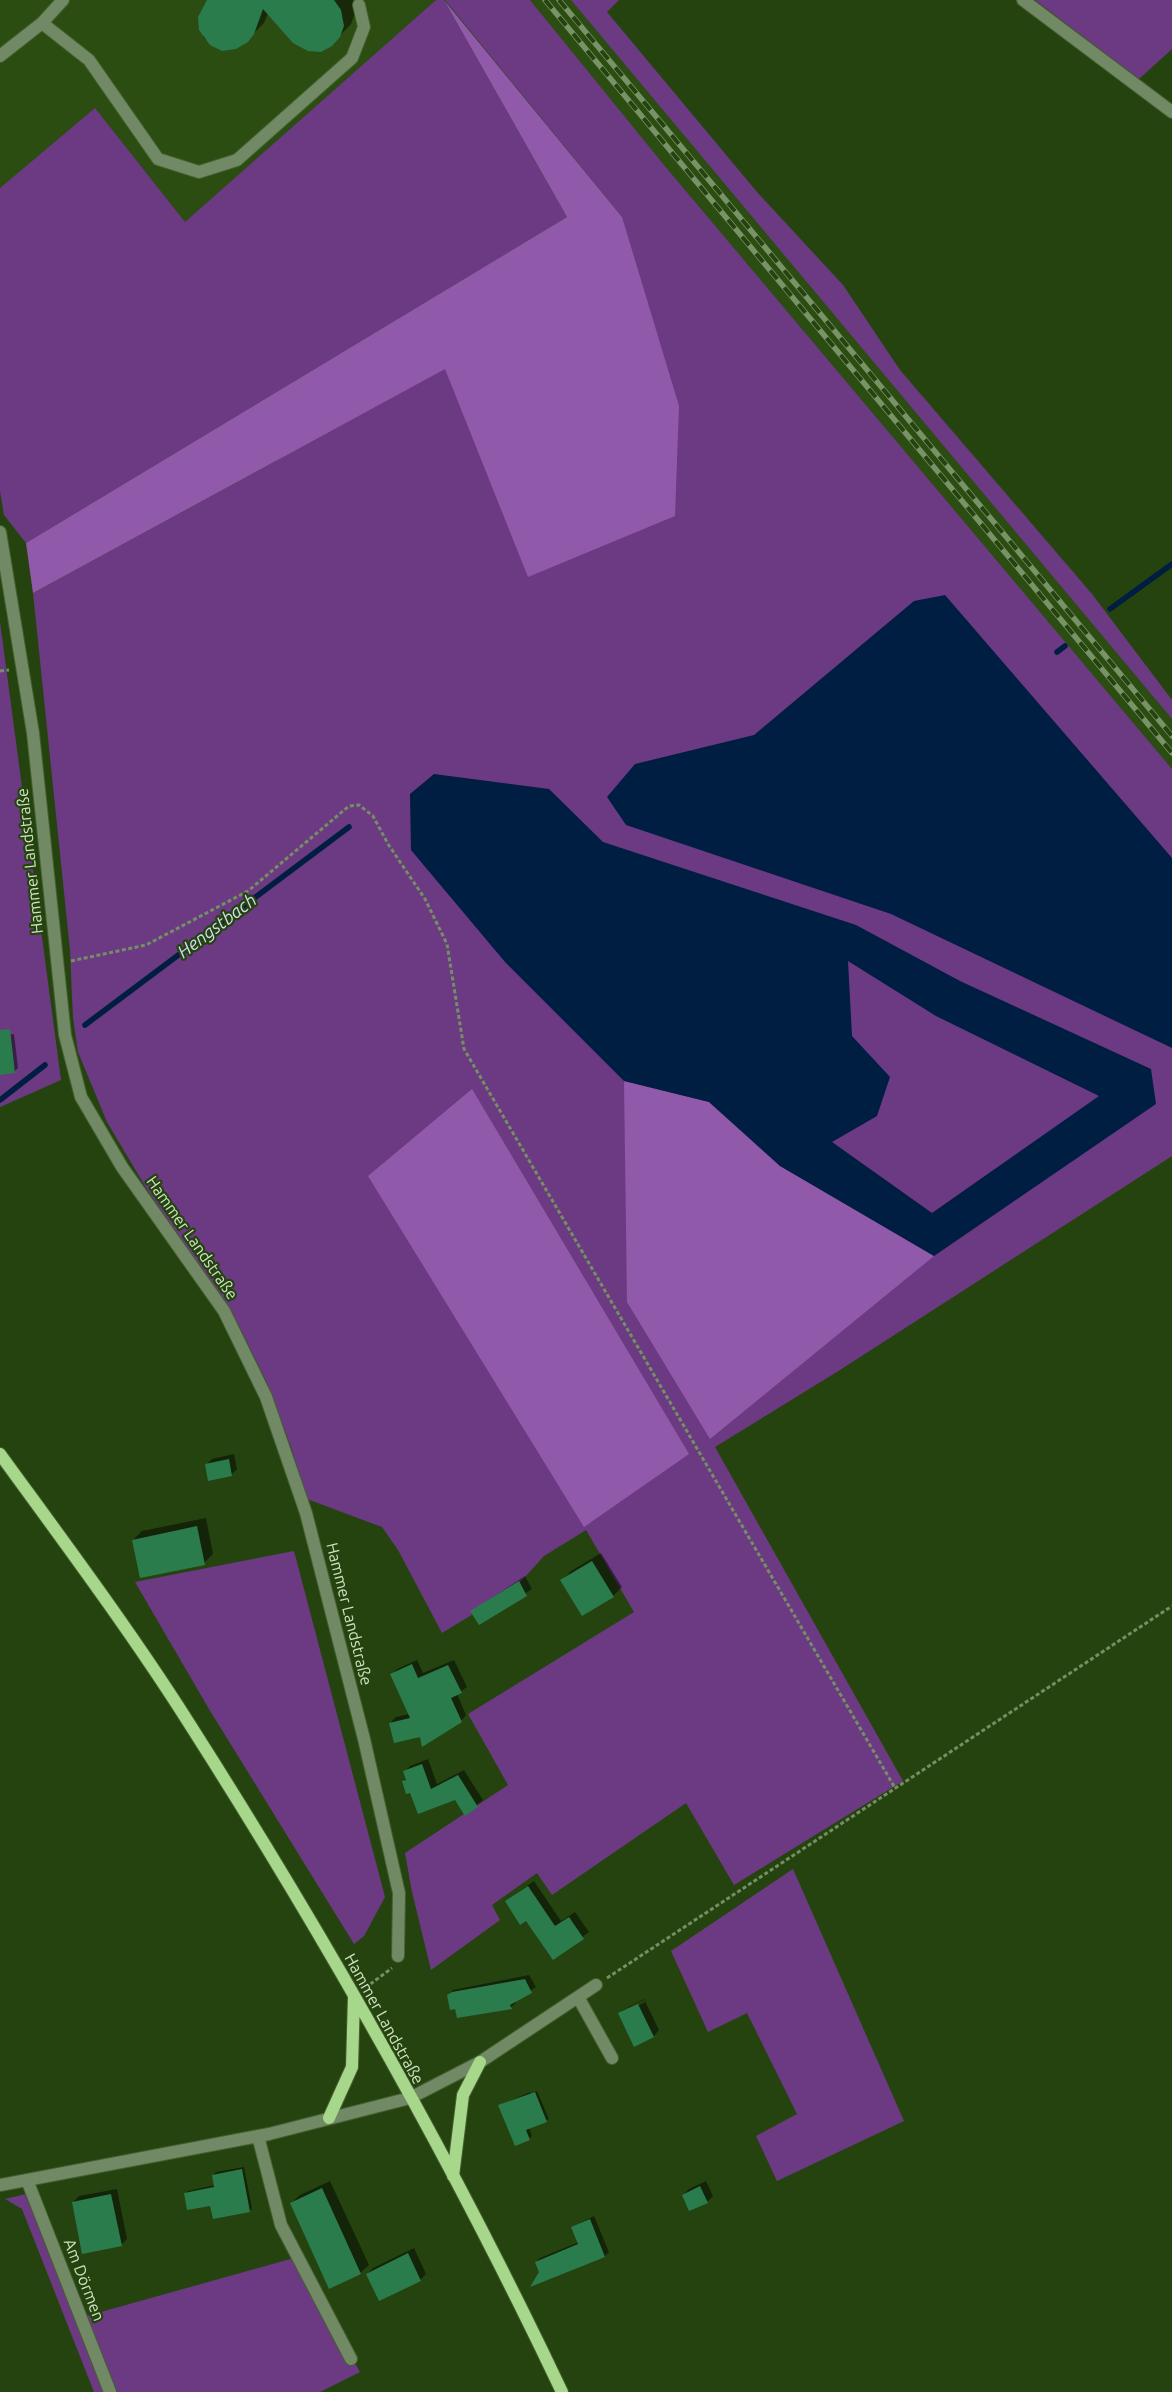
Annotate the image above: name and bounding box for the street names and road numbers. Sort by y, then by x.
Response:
street label: Hammer Landstraße [13,787,47,935]
street label: Hammer Landstraße [142,1173,242,1303]
street label: Hammer Landstraße [322,1541,376,1687]
street label: Hammer Landstraße [340,1950,428,2088]
street label: Am Dörmen [60,2236,108,2324]

